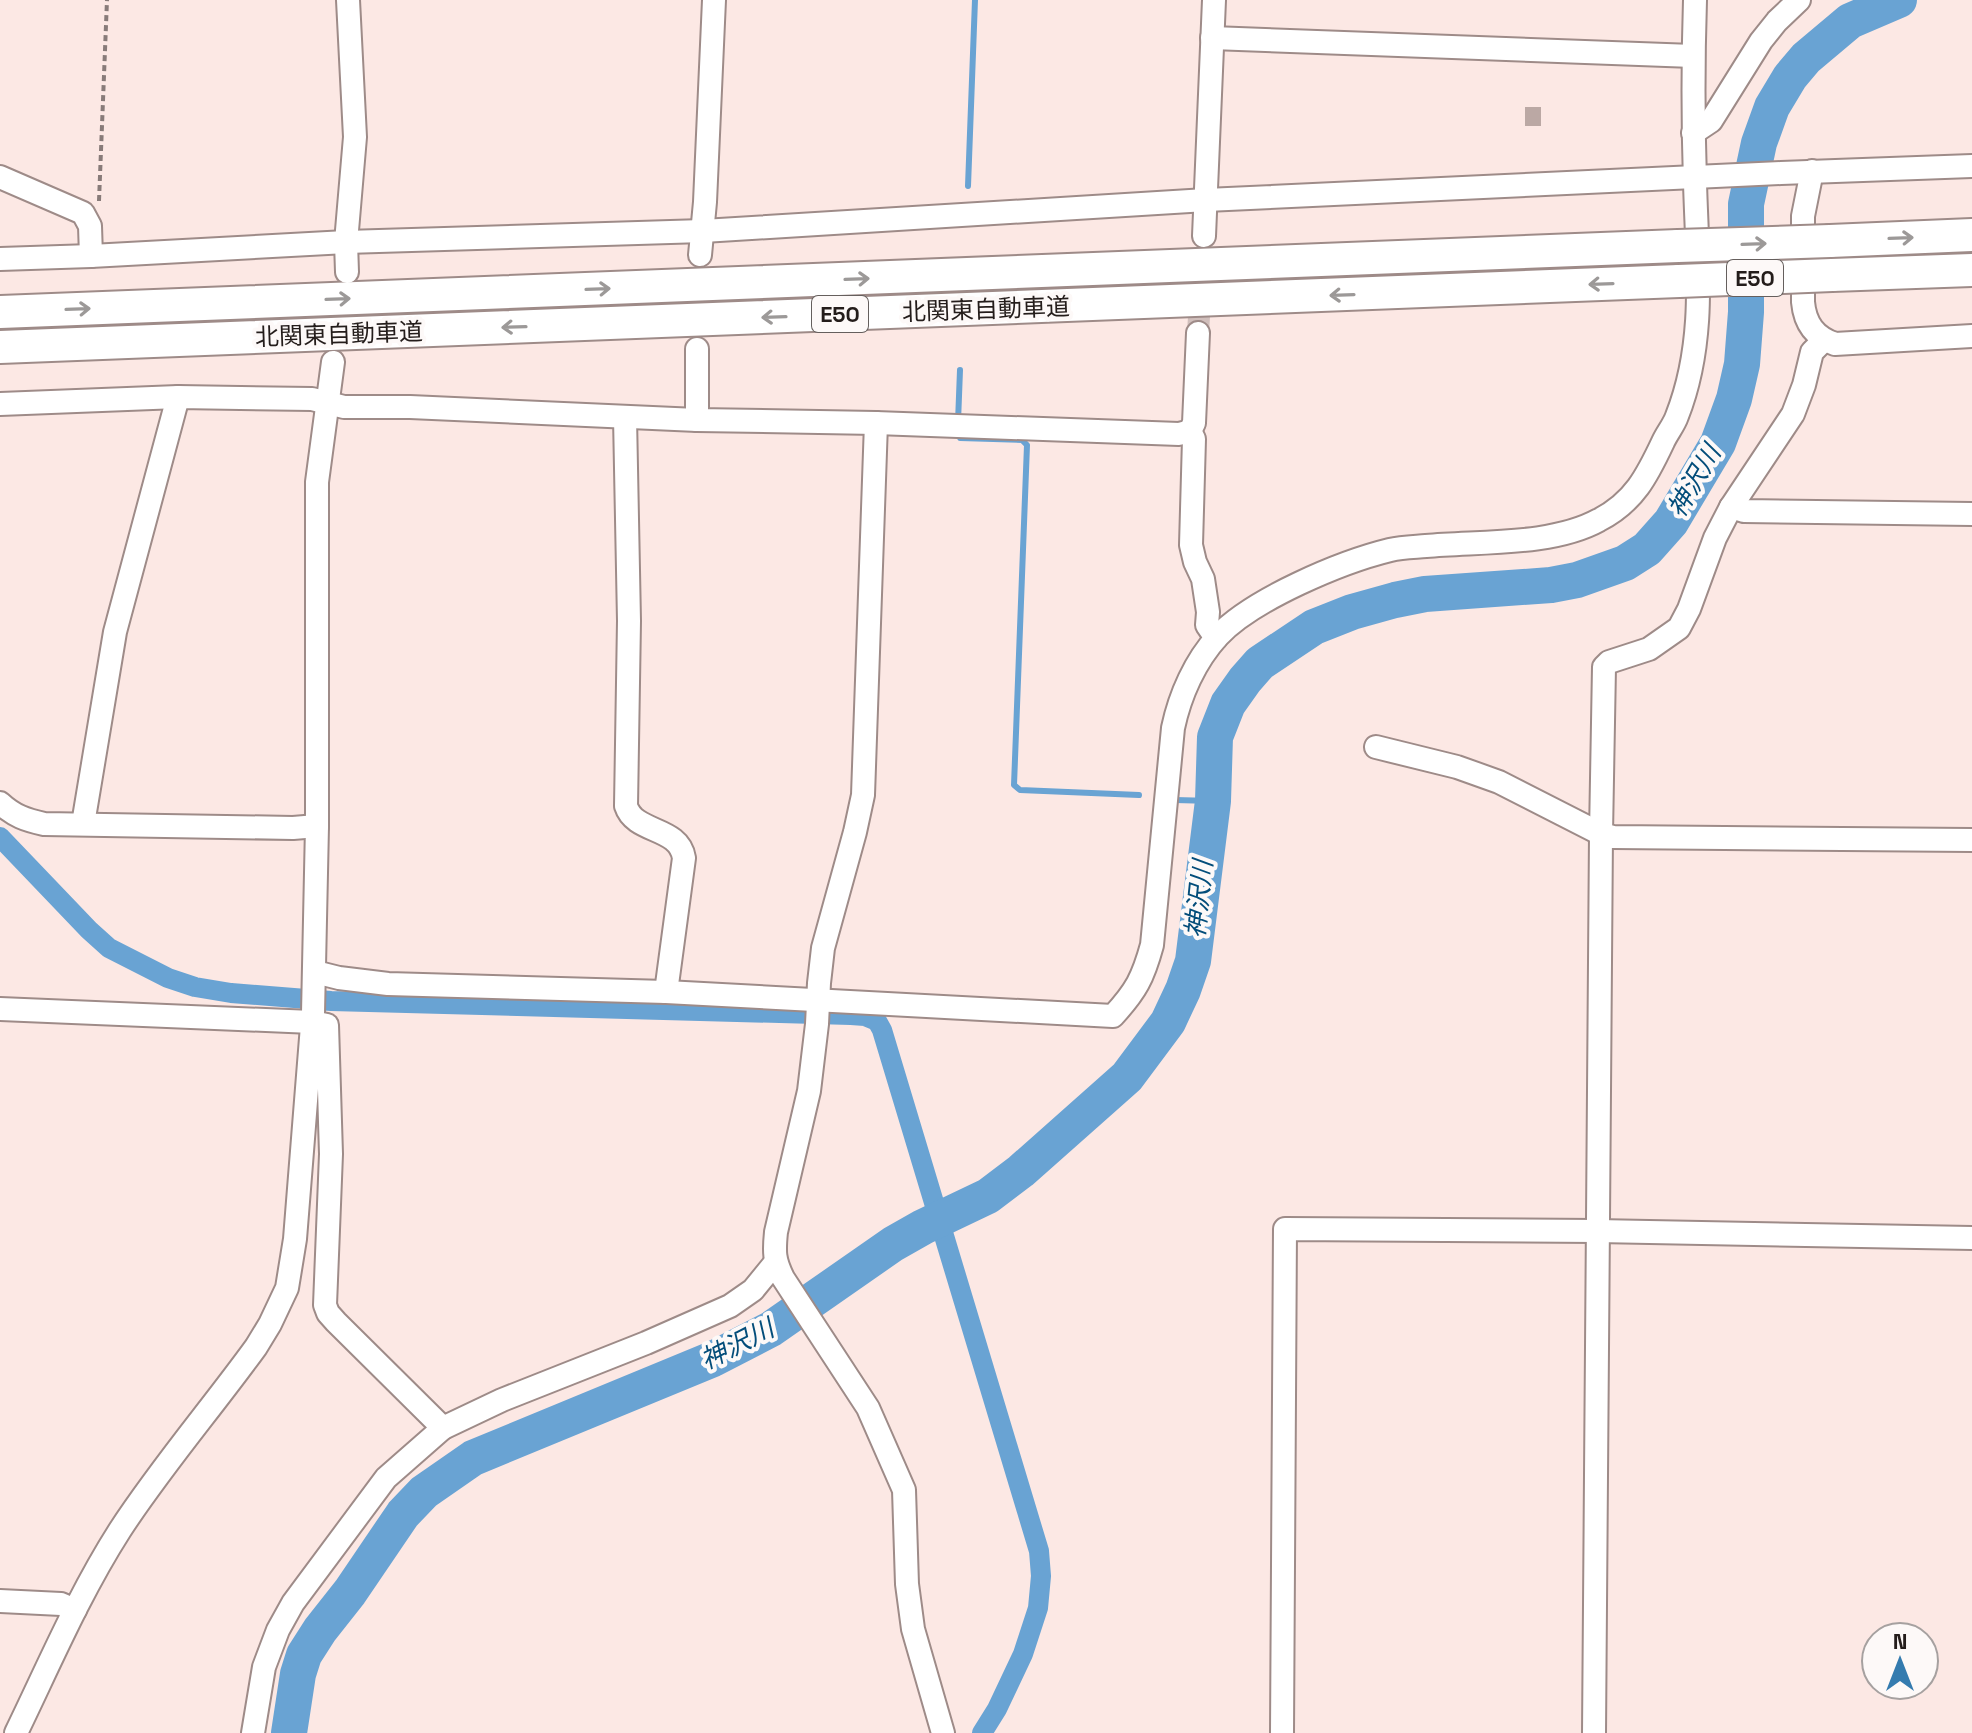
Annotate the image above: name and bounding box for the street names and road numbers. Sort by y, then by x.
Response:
road number: E50 [1727,260,1783,296]
street label: 北関東自動車道 [902,291,1070,327]
road number: E50 [812,296,868,332]
street label: 北関東自動車道 [255,316,423,352]

